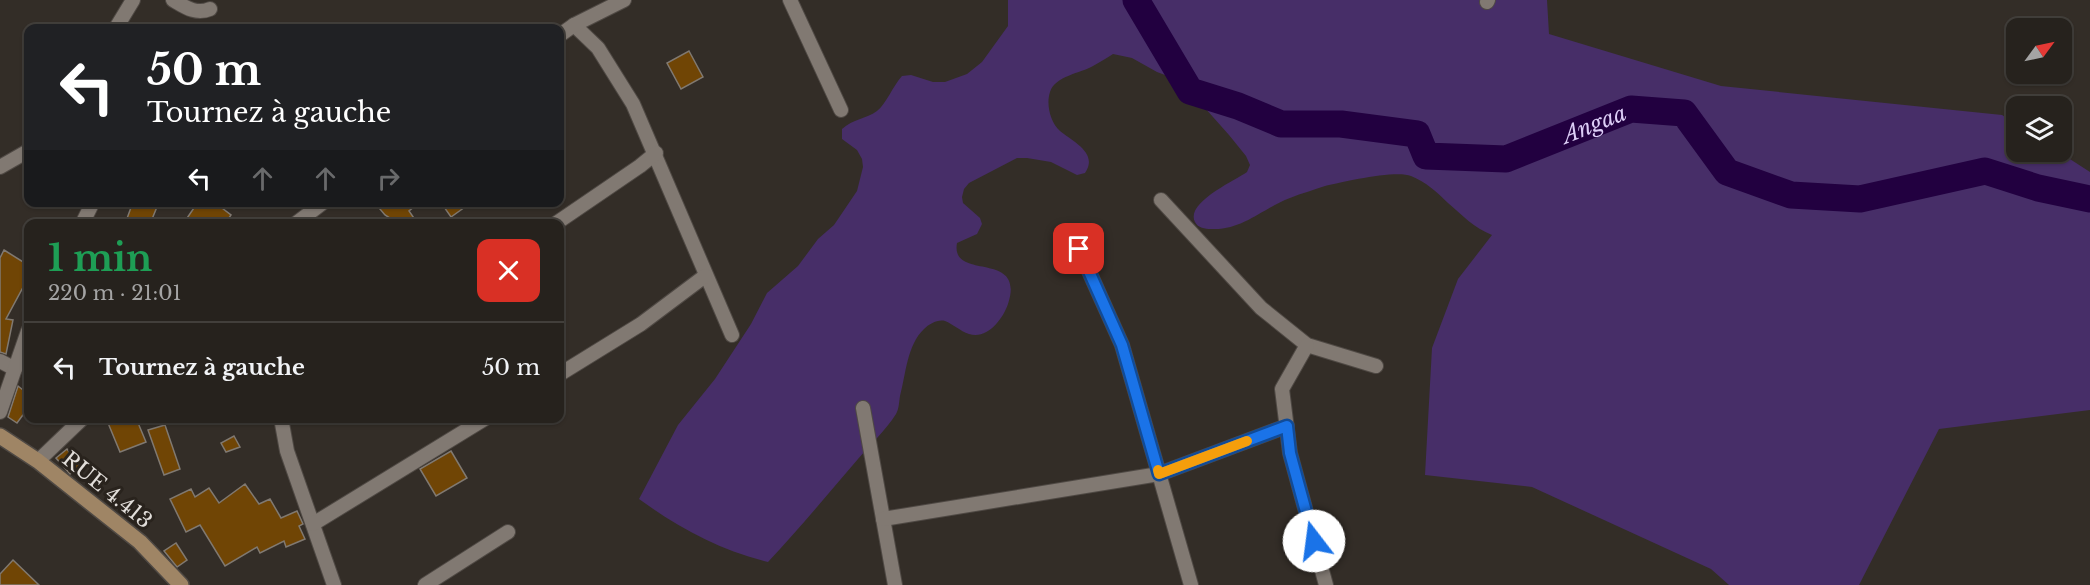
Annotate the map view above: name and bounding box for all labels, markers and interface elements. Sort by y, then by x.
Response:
north arrow [2006,18,2072,84]
map controls [2006,18,2072,162]
text: 50 m [147,44,261,96]
icon: left [48,48,126,126]
text: Tournez à gauche [147,96,391,129]
button: layers [2006,96,2072,162]
water label: Angaa [1555,99,1630,150]
icon: left [183,162,216,195]
icon: ahead [246,162,279,195]
icon: ahead [309,162,342,195]
icon: right [372,162,405,195]
pin [1053,223,1104,274]
icon: arrive [1062,232,1095,265]
text: 1 min [48,236,152,281]
button: close [477,239,540,302]
text: 220 m · 21:01 [48,281,181,305]
icon: left [48,351,81,384]
text: Tournez à gauche [99,354,305,381]
text: 50 m [482,354,540,381]
street label: RUE 4.413 [57,446,157,534]
position arrow [1282,509,1346,573]

